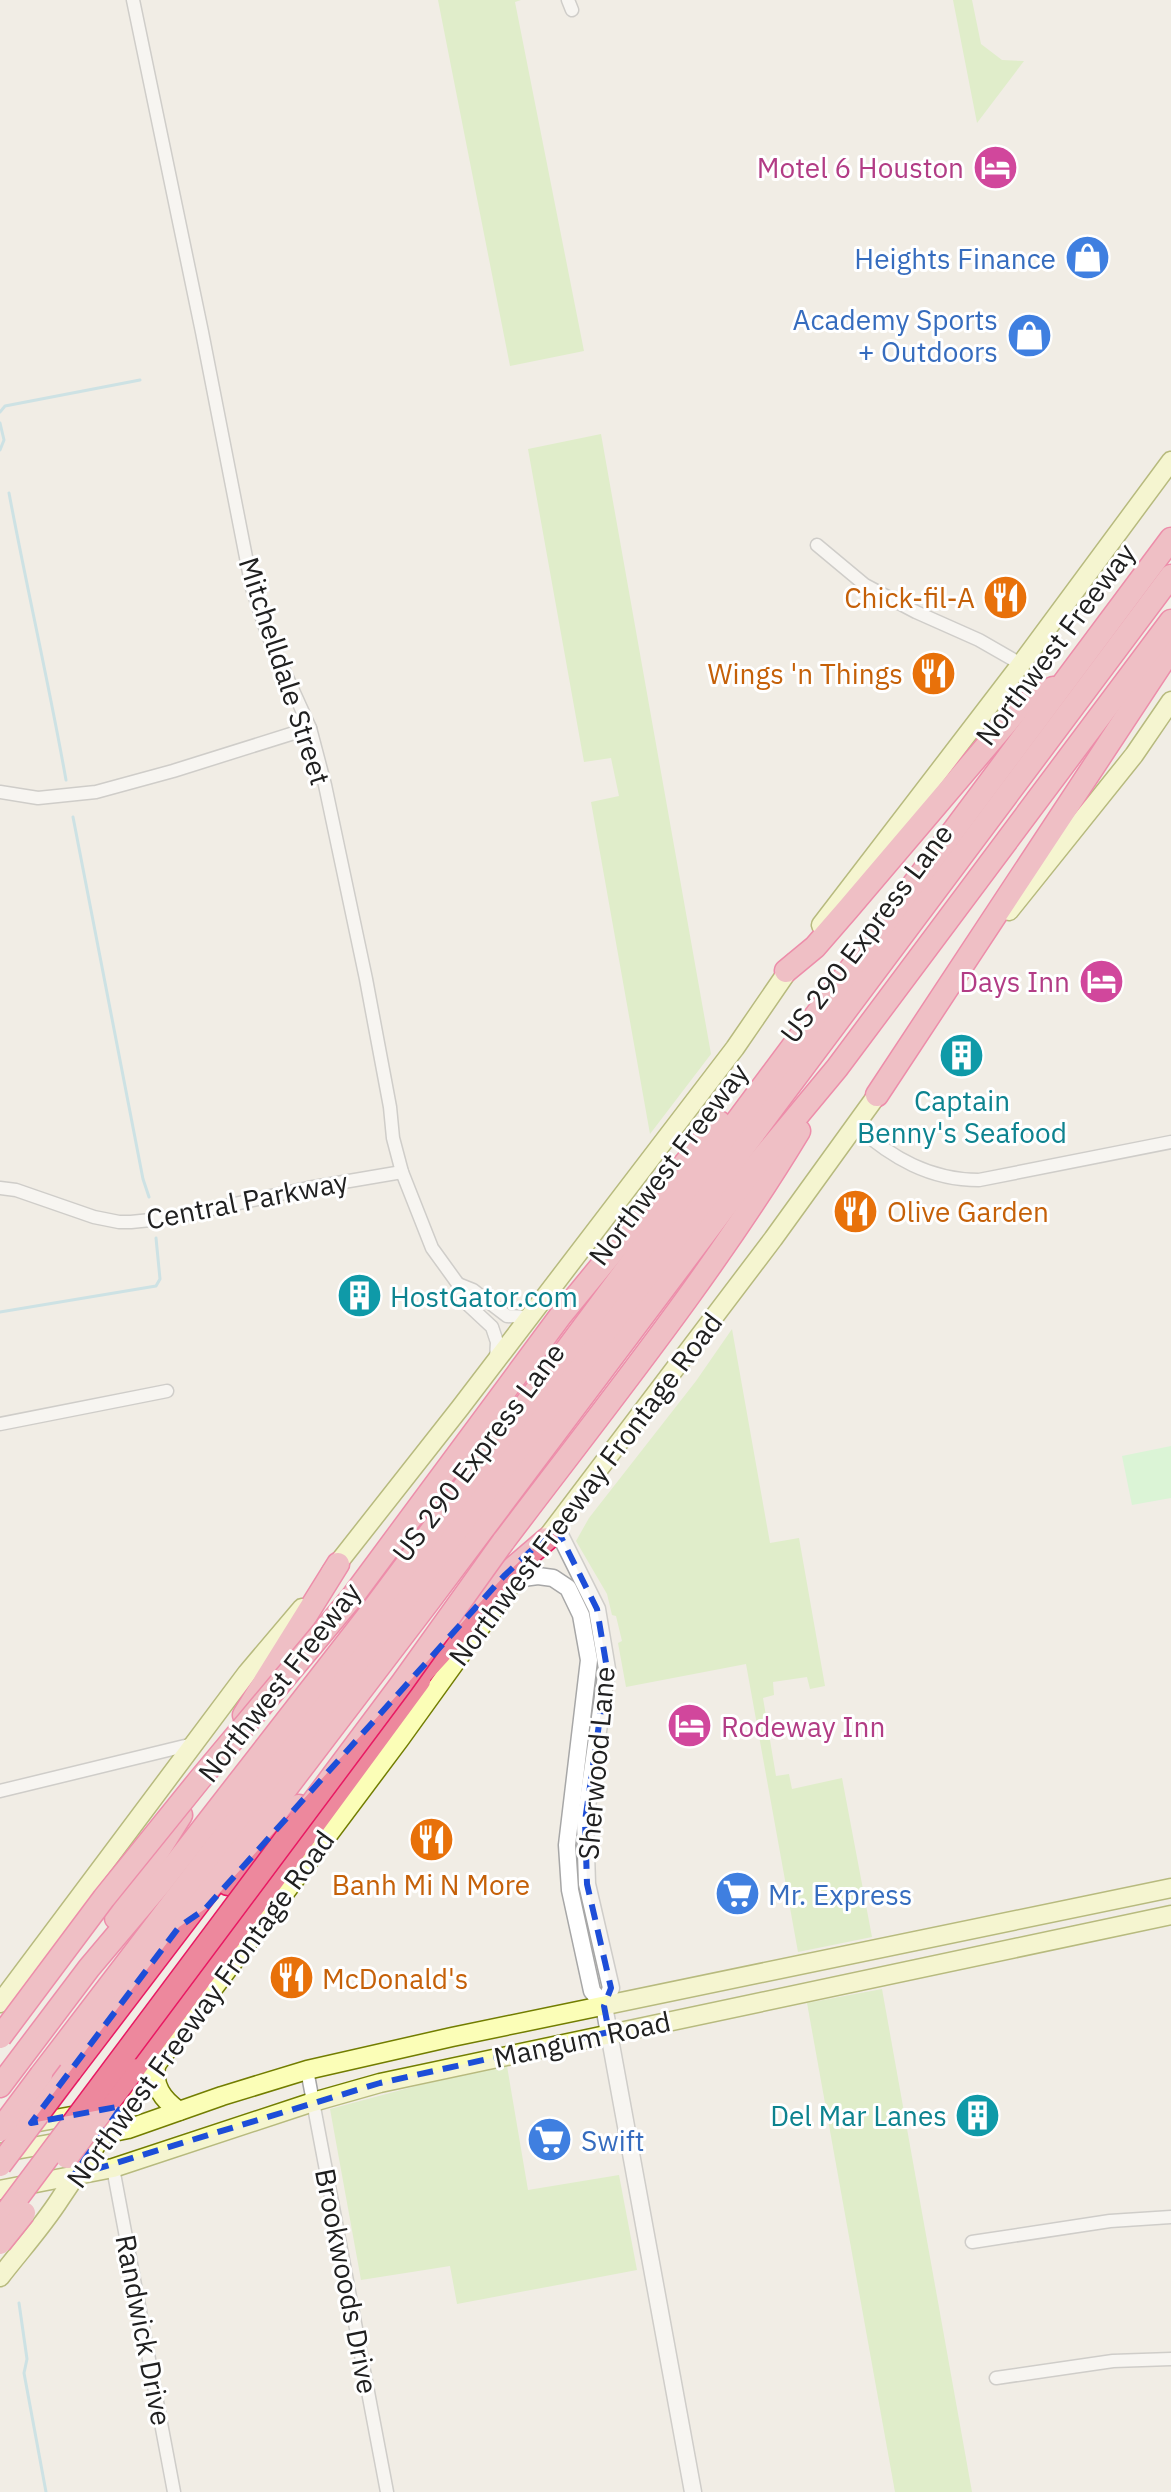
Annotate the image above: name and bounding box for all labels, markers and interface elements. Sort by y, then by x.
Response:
hotel icon: Motel 6 Houston [971,143,1019,191]
place label: Motel 6 Houston [757,149,964,186]
shop icon: Heights Finance [1063,234,1111,282]
place label: Heights Finance [854,240,1056,277]
place label: Academy Sports + Outdoors [793,301,998,370]
shop icon: Academy Sports + Outdoors [1005,311,1053,359]
street label: Northwest Freeway [967,535,1143,753]
street label: Mitchelldale Street [231,552,339,790]
restaurant icon: Chick-fil-A [982,573,1030,621]
place label: Chick-fil-A [844,579,975,616]
restaurant icon: Wings 'n Things [910,649,958,697]
place label: Wings 'n Things [708,655,903,692]
street label: US 290 Express Lane [771,816,961,1050]
hotel icon: Days Inn [1077,957,1125,1005]
place label: Days Inn [959,963,1070,1000]
building icon: Captain Benny's Seafood [938,1031,986,1079]
street label: Northwest Freeway [580,1055,756,1273]
place label: Captain Benny's Seafood [857,1082,1067,1151]
street label: Central Parkway [143,1162,351,1238]
restaurant icon: Olive Garden [832,1187,880,1235]
place label: Olive Garden [887,1193,1049,1230]
building icon: HostGator.com [335,1272,383,1320]
place label: HostGator.com [390,1278,578,1315]
street label: Northwest Freeway Frontage Road [440,1305,730,1673]
street label: US 290 Express Lane [383,1335,573,1569]
street label: Northwest Freeway [189,1574,369,1790]
street label: Sherwood Lane [569,1665,623,1861]
hotel icon: Rodeway Inn [666,1702,714,1750]
place label: Rodeway Inn [721,1708,885,1745]
restaurant icon: Banh Mi N More [407,1815,455,1863]
street label: Northwest Freeway Frontage Road [58,1823,342,2195]
place label: Banh Mi N More [332,1866,530,1903]
supermarket icon: Mr. Express [713,1870,761,1918]
place label: Mr. Express [768,1876,912,1913]
restaurant icon: McDonald's [267,1954,315,2002]
place label: McDonald's [322,1960,468,1997]
street label: Mangum Road [490,2002,674,2076]
building icon: Del Mar Lanes [954,2091,1002,2139]
place label: Del Mar Lanes [770,2097,947,2134]
supermarket icon: Swift [526,2116,574,2164]
place label: Swift [581,2122,645,2159]
street label: Brookwoods Drive [307,2165,387,2397]
street label: Randwick Drive [107,2231,181,2429]

